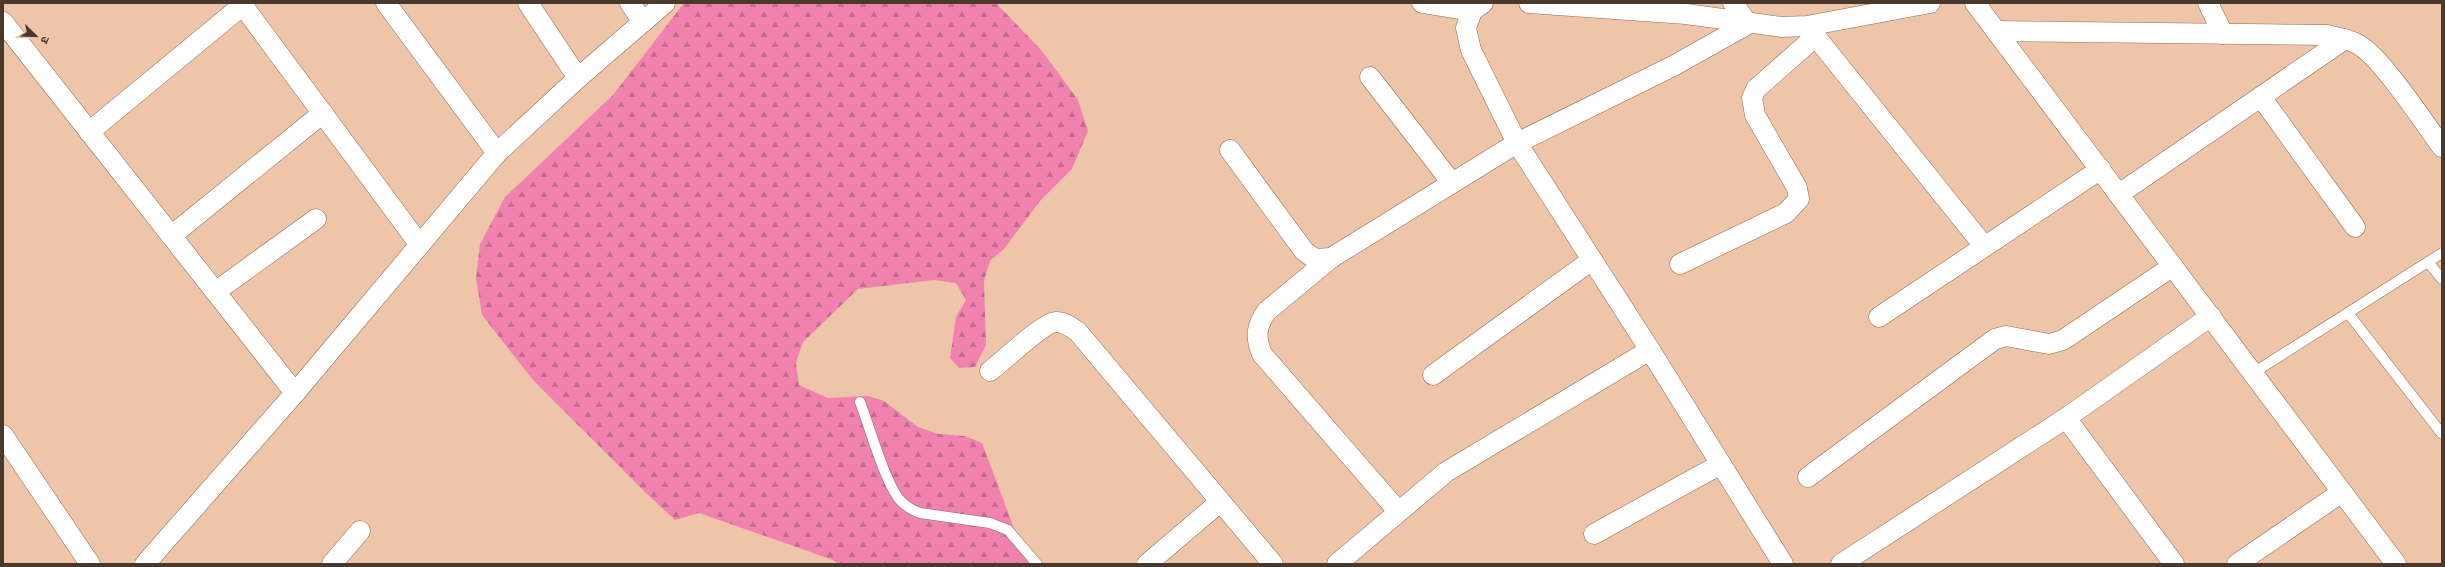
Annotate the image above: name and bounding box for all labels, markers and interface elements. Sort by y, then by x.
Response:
north arrow [16,16,56,56]
text: उ [37,34,53,46]

